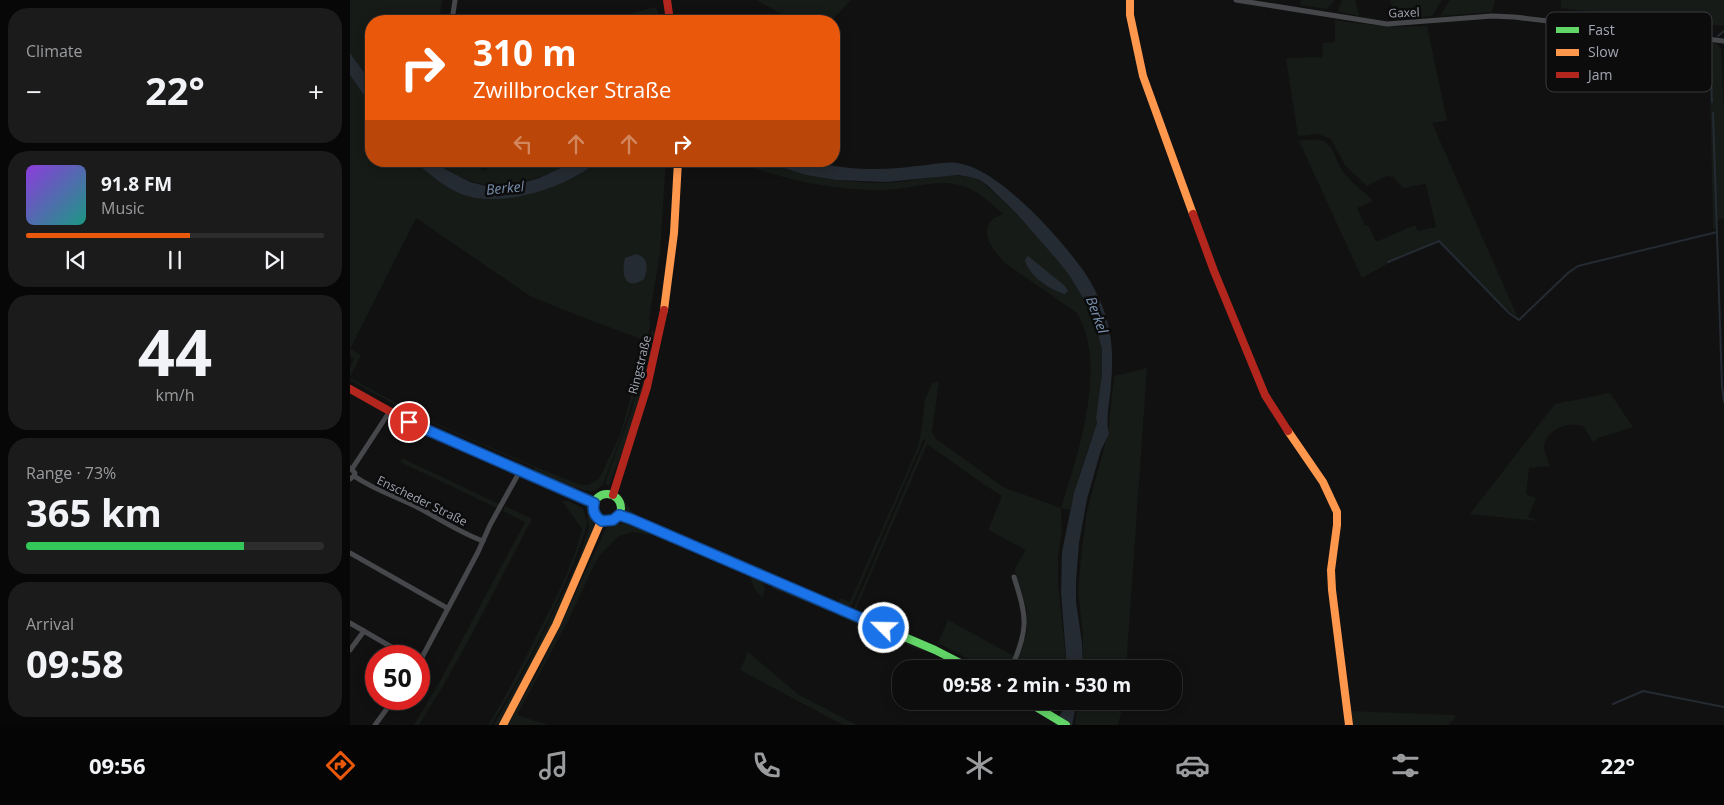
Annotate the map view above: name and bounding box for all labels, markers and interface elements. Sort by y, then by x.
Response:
street label: Gaxel [1388,3,1420,22]
legend [1546,12,1712,92]
text: Fast [1588,20,1615,39]
text: 310 m [473,29,577,76]
icon: right [390,35,455,100]
text: Climate [26,40,83,62]
text: Slow [1588,42,1619,61]
text: 22° [145,64,205,116]
text: Jam [1586,65,1613,84]
text: − [26,72,42,110]
text: + [308,72,324,110]
text: Zwillbrocker Straße [473,74,671,104]
icon: left [509,130,537,158]
icon: ahead [562,130,590,158]
icon: ahead [615,130,643,158]
icon: right [668,130,696,158]
text: 91.8 FM [101,171,172,197]
water label: Berkel [485,176,525,199]
text: Music [101,197,145,219]
icon: previous [62,246,90,274]
icon: pause [161,246,189,274]
icon: next [260,246,288,274]
water label: Berkel [1082,294,1113,336]
text: 44 [138,307,212,395]
street label: Ringstraße [624,333,655,396]
text: km/h [156,384,194,406]
pin [388,401,430,443]
icon: arrive [395,408,423,436]
text: Range · 73% [26,462,116,484]
street label: Enscheder Straße [374,471,470,530]
text: 365 km [26,486,162,538]
position arrow [857,601,909,653]
text: Arrival [26,613,74,635]
text: 09:58 [26,637,124,689]
speed limit sign: 50 [365,645,430,710]
text: 09:58 · 2 min · 530 m [943,672,1131,698]
icon: directions [323,748,358,783]
icon: music [536,748,571,783]
icon: phone [749,748,784,783]
icon: climate [962,748,997,783]
icon: car [1175,748,1210,783]
icon: filters [1388,748,1423,783]
text: 09:56 [89,750,146,780]
text: 22° [1600,750,1635,780]

